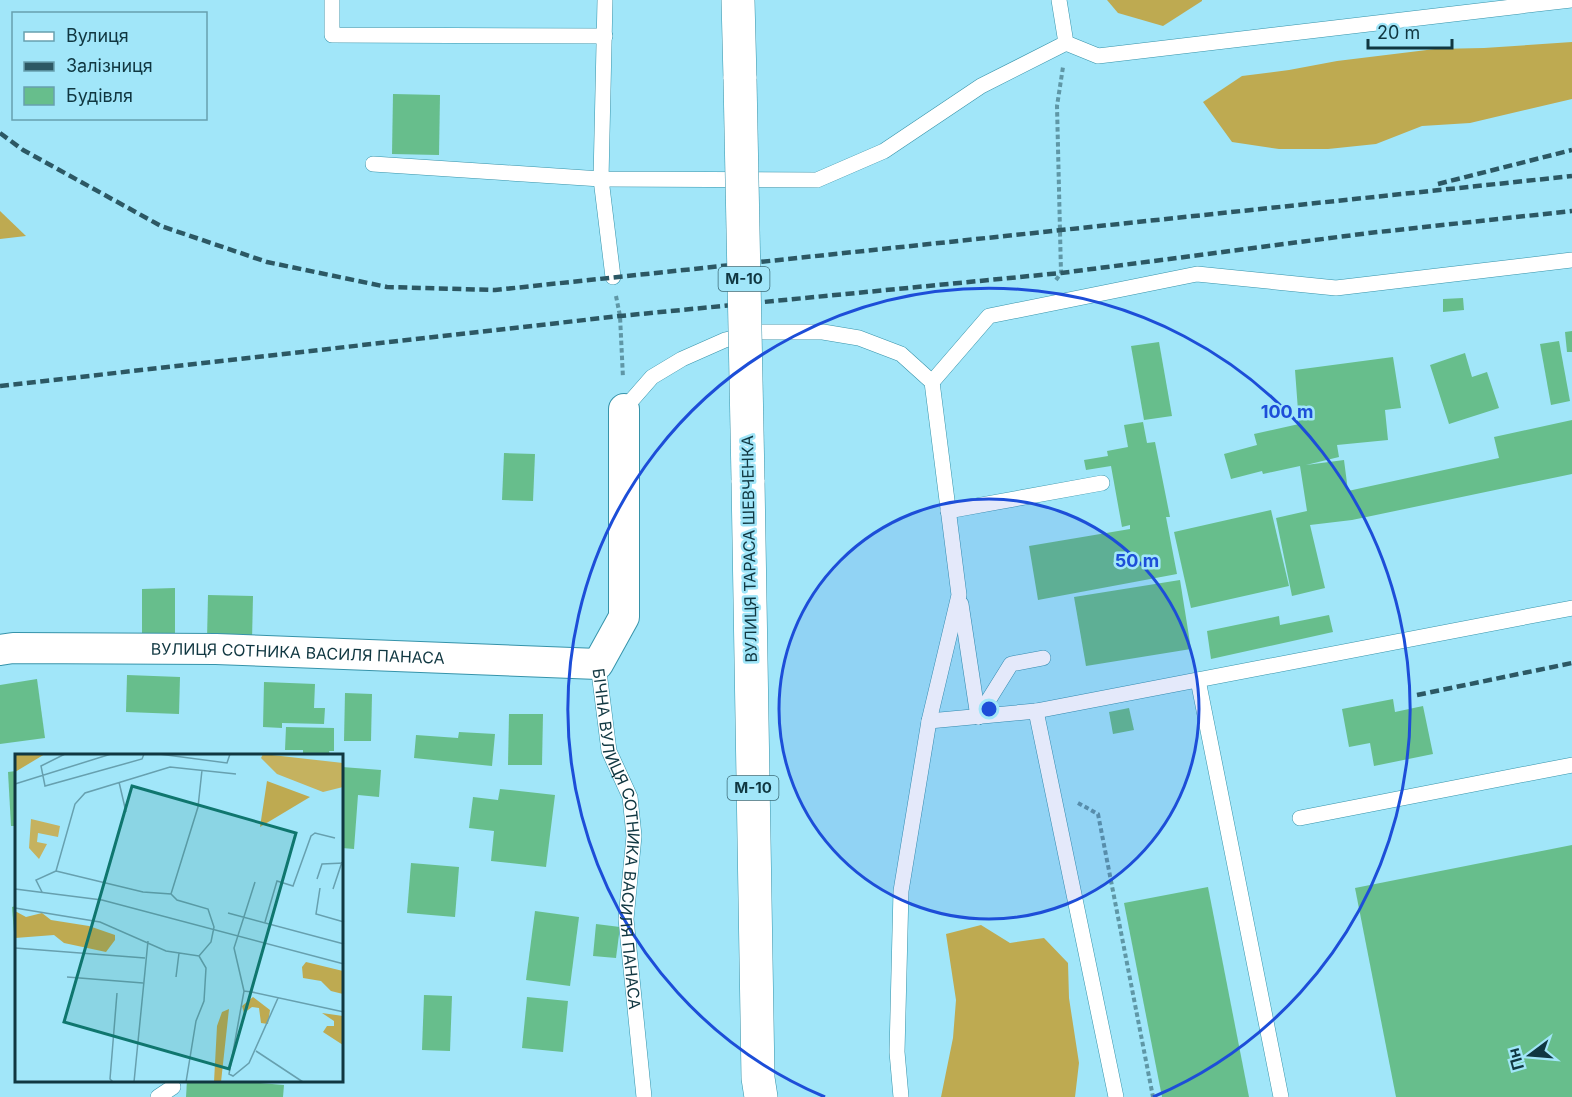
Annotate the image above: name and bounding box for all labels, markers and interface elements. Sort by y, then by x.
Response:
legend [12,12,207,120]
scale bar [1368,12,1452,50]
text: 20 m [1377,22,1420,43]
text: Вулиця [66,25,129,46]
text: Залізниця [66,55,153,76]
text: Будівля [66,85,133,106]
road number: М-10 [718,267,770,291]
text: 100 m [1261,401,1313,422]
street label: ВУЛИЦЯ ТАРАСА ШЕВЧЕНКА [737,435,761,663]
text: 50 m [1115,550,1159,571]
street label: ВУЛИЦЯ СОТНИКА ВАСИЛЯ ПАНАСА [151,639,445,668]
street label: БІЧНА ВУЛИЦЯ СОТНИКА ВАСИЛЯ ПАНАСА [589,667,645,1010]
centre of rings [979,699,999,719]
inset map [15,754,344,1082]
road number: М-10 [728,776,778,800]
north arrow [1500,1025,1560,1085]
text: Пн [1503,1046,1528,1072]

